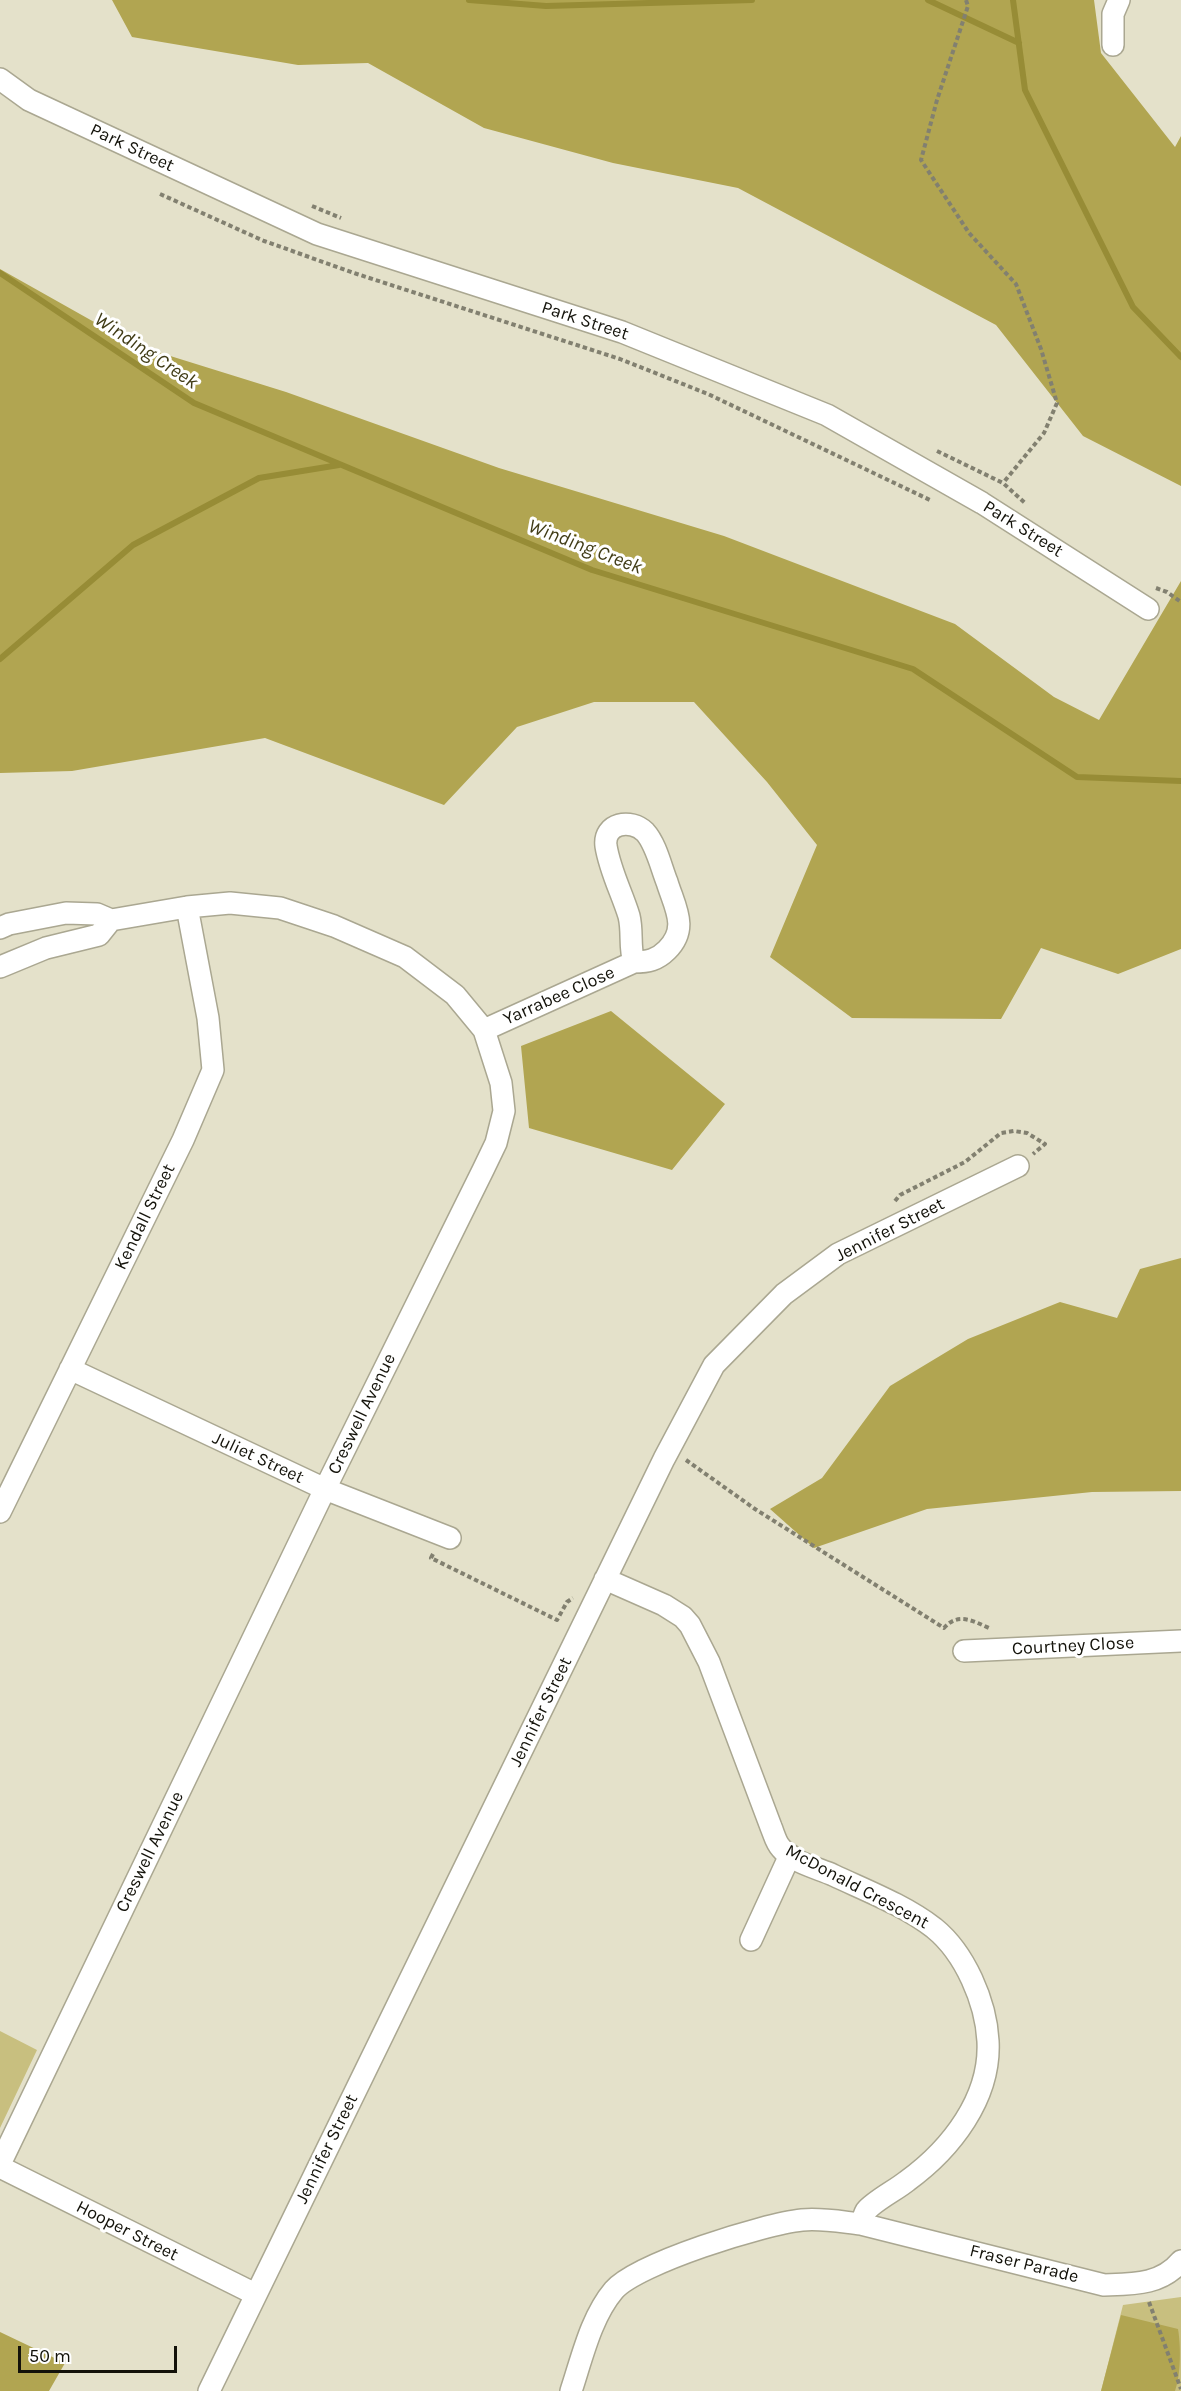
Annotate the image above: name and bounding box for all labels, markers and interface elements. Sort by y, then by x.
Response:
street label: Park Street [87,119,177,177]
street label: Park Street [539,297,631,345]
water label: Winding Creek [89,307,203,395]
street label: Park Street [979,496,1067,562]
water label: Winding Creek [525,514,645,580]
street label: Yarrabee Close [500,962,618,1030]
street label: Kendall Street [110,1160,180,1274]
street label: Jennifer Street [832,1193,948,1267]
street label: Creswell Avenue [323,1350,401,1478]
street label: Juliet Street [209,1427,307,1489]
street label: Courtney Close [1011,1632,1135,1660]
street label: Jennifer Street [505,1654,577,1770]
street label: Creswell Avenue [111,1788,189,1916]
street label: McDonald Crescent [782,1840,932,1934]
street label: Jennifer Street [291,2091,363,2207]
street label: Hooper Street [72,2196,182,2266]
street label: Fraser Parade [967,2240,1081,2288]
scale bar [21,2334,180,2372]
text: 50 m [29,2345,71,2367]

